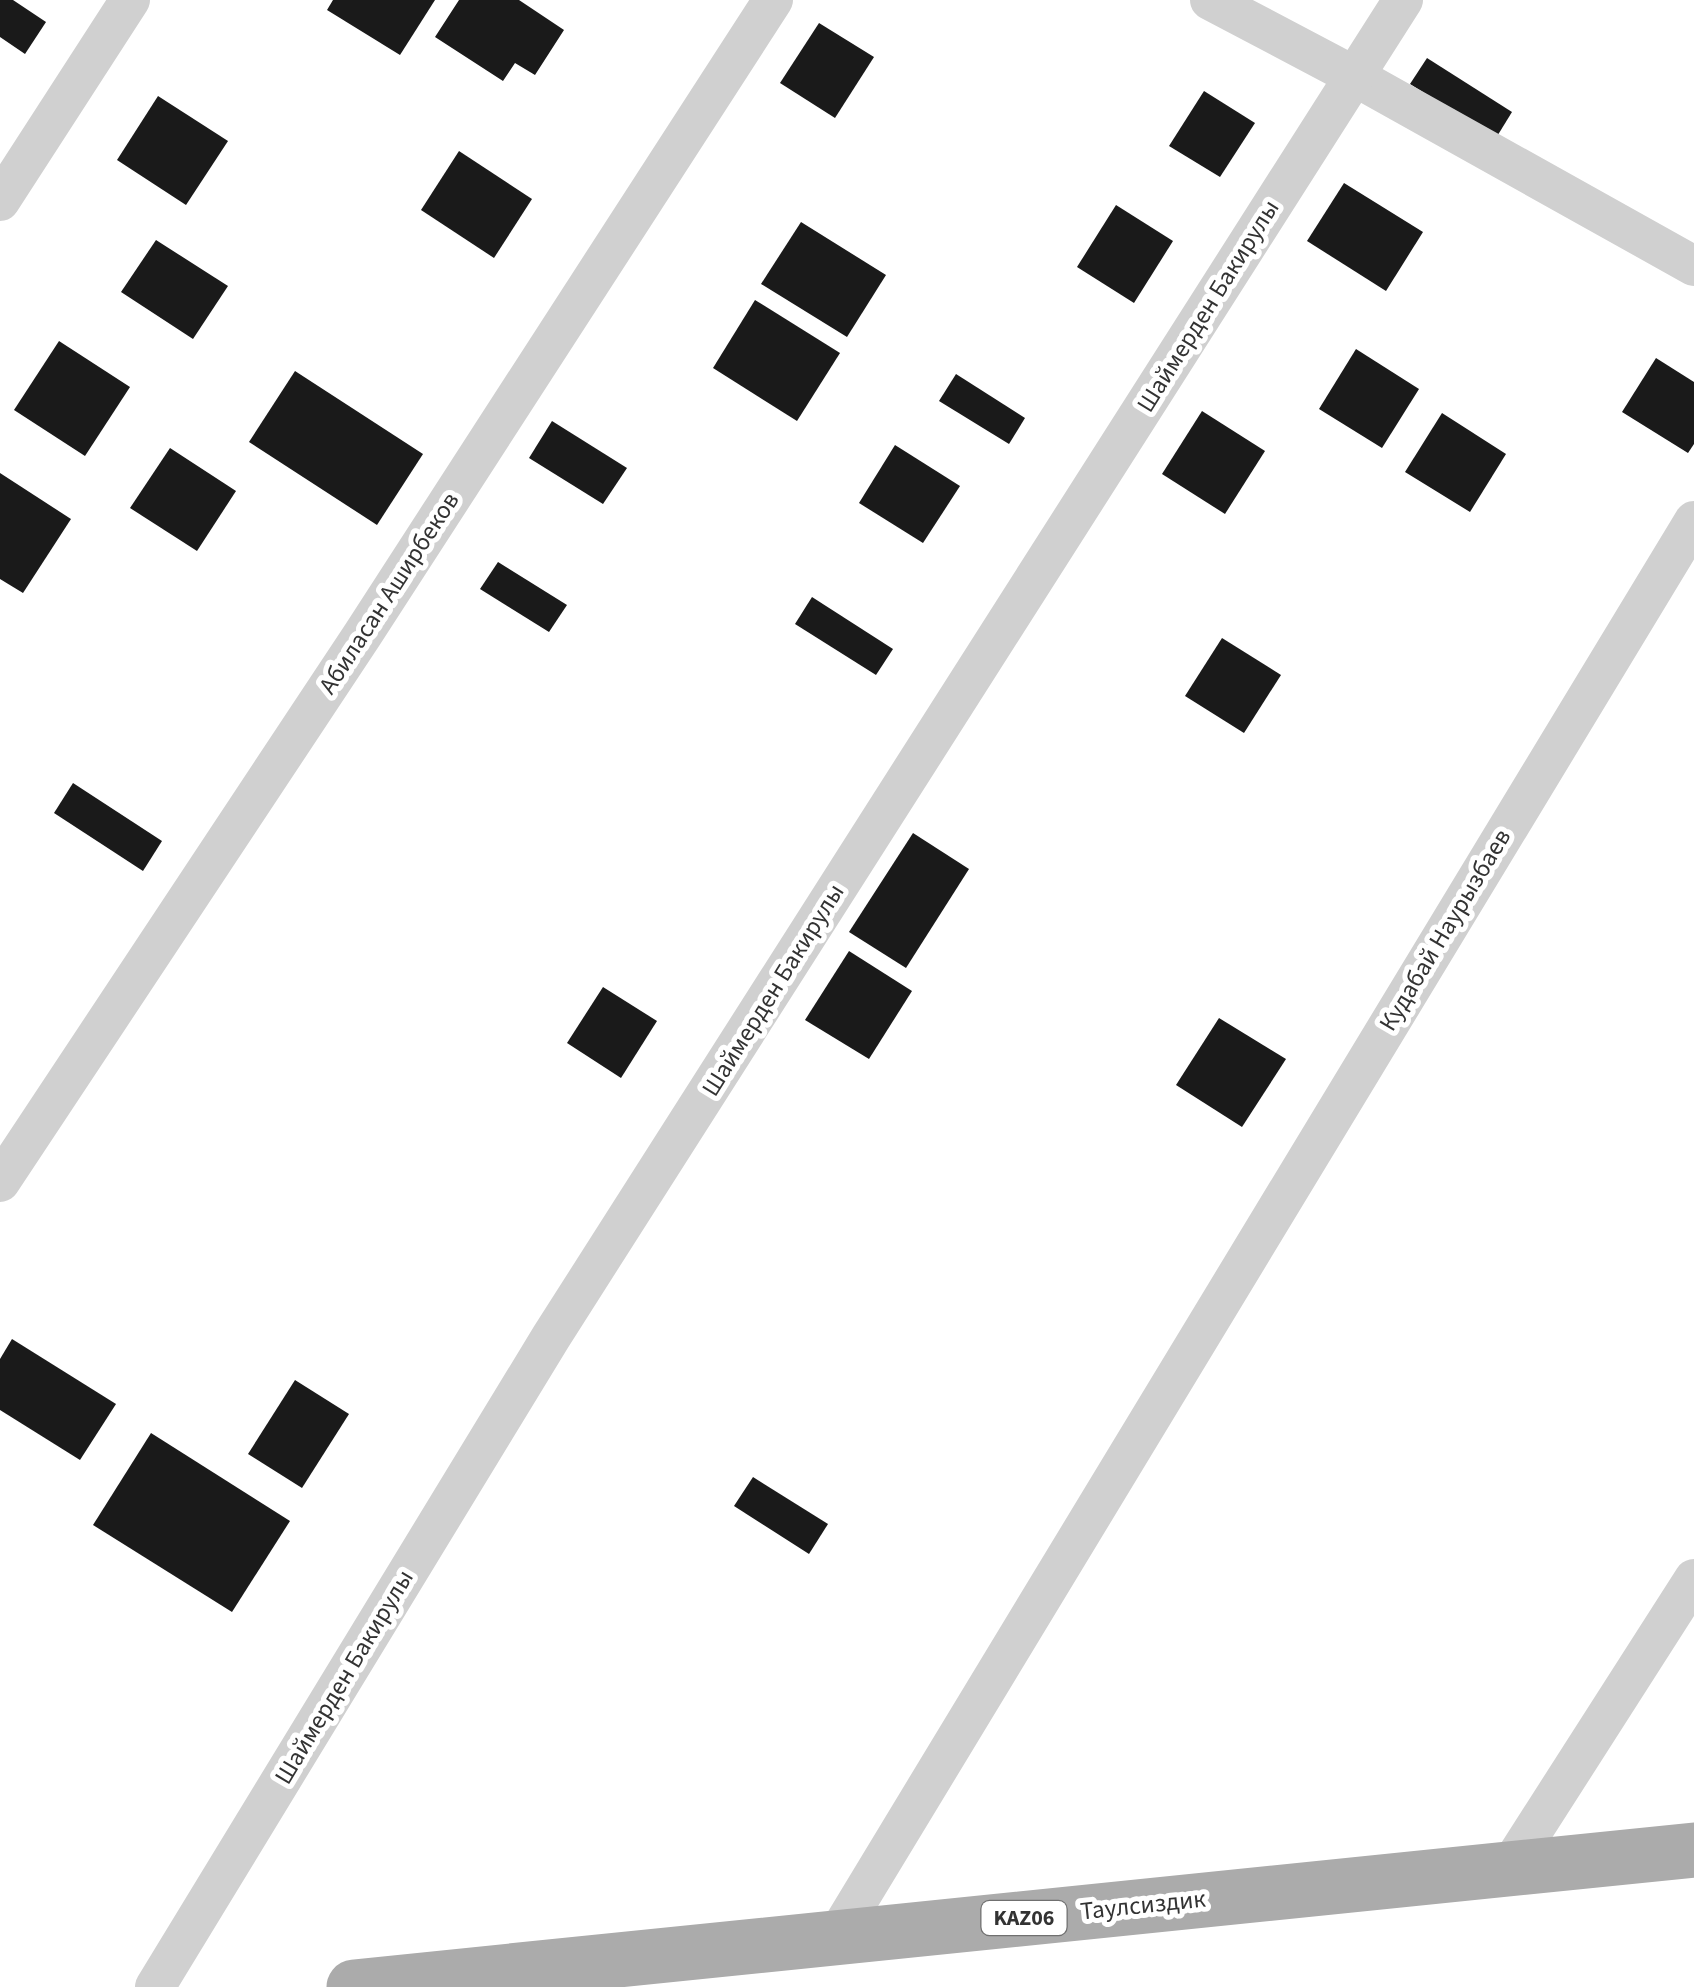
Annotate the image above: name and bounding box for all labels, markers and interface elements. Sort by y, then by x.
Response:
street label: Шаймерден Бакирулы [1128,193,1288,419]
street label: Абиласан Аширбеков [310,485,468,701]
street label: Кудабай Наурызбаев [1370,822,1520,1038]
street label: Шаймерден Бакирулы [693,877,853,1103]
street label: Шаймерден Бакирулы [266,1563,422,1791]
street label: Таулсиздик [1079,1880,1208,1929]
road number: KAZ06 [982,1901,1066,1935]

